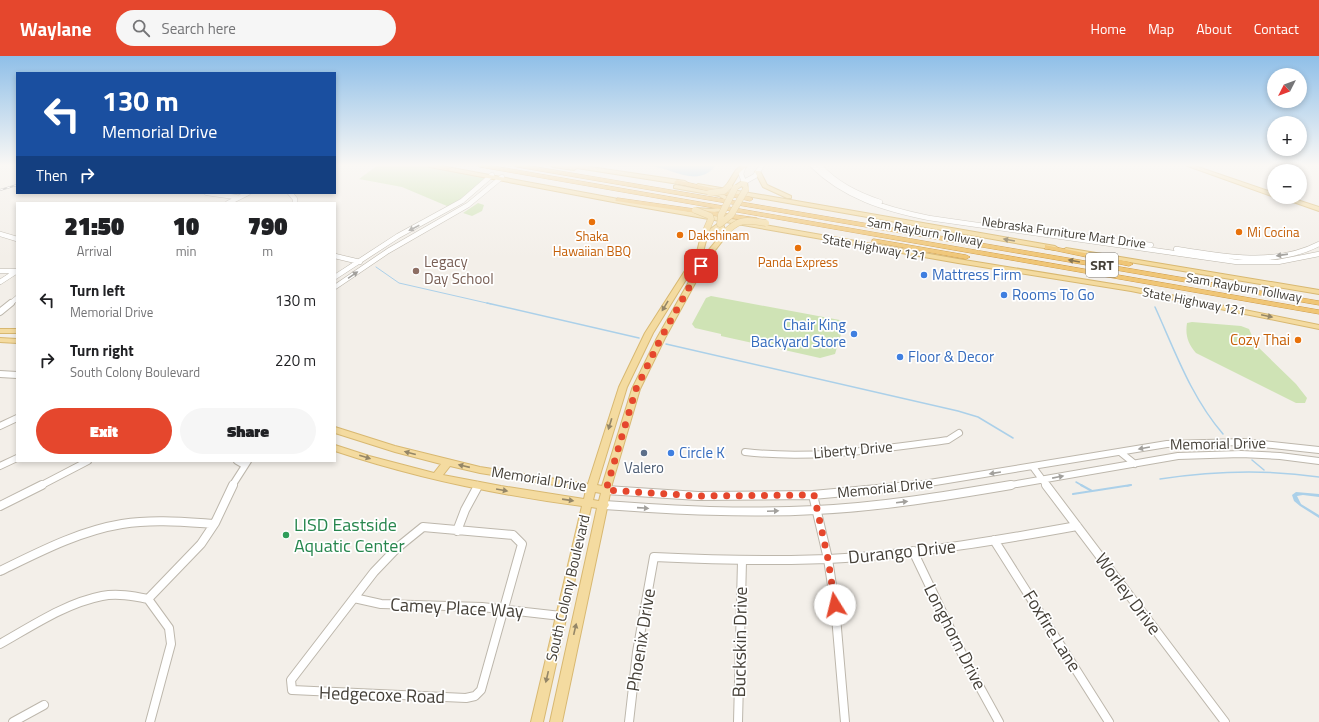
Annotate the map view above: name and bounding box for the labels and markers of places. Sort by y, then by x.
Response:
marker: Shaka Hawaiian BBQ [587,217,597,227]
place label: Mi Cocina [1247,222,1300,242]
place label: Dakshinam [688,225,749,245]
place label: Shaka Hawaiian BBQ [553,226,631,261]
marker: Mi Cocina [1234,227,1244,237]
marker: Dakshinam [675,230,685,240]
marker: Panda Express [793,243,803,253]
pin [684,249,718,283]
place label: Legacy Day School [424,250,494,290]
place label: Panda Express [758,252,838,272]
place label: Mattress Firm [932,263,1021,286]
marker: Legacy Day School [411,266,421,276]
marker: Mattress Firm [919,270,929,280]
place label: Rooms To Go [1012,283,1095,306]
marker: Rooms To Go [999,290,1009,300]
place label: Chair King Backyard Store [751,313,846,353]
place label: Cozy Thai [1230,328,1290,351]
marker: Chair King Backyard Store [849,329,859,339]
marker: Cozy Thai [1293,335,1303,345]
place label: Floor & Decor [908,345,994,368]
marker: Floor & Decor [895,352,905,362]
place label: Circle K [679,441,725,464]
marker: Valero [639,448,649,458]
marker: Circle K [666,448,676,458]
place label: Valero [624,456,664,479]
place label: LISD Eastside Aquatic Center [294,511,405,559]
marker: LISD Eastside Aquatic Center [281,530,291,540]

